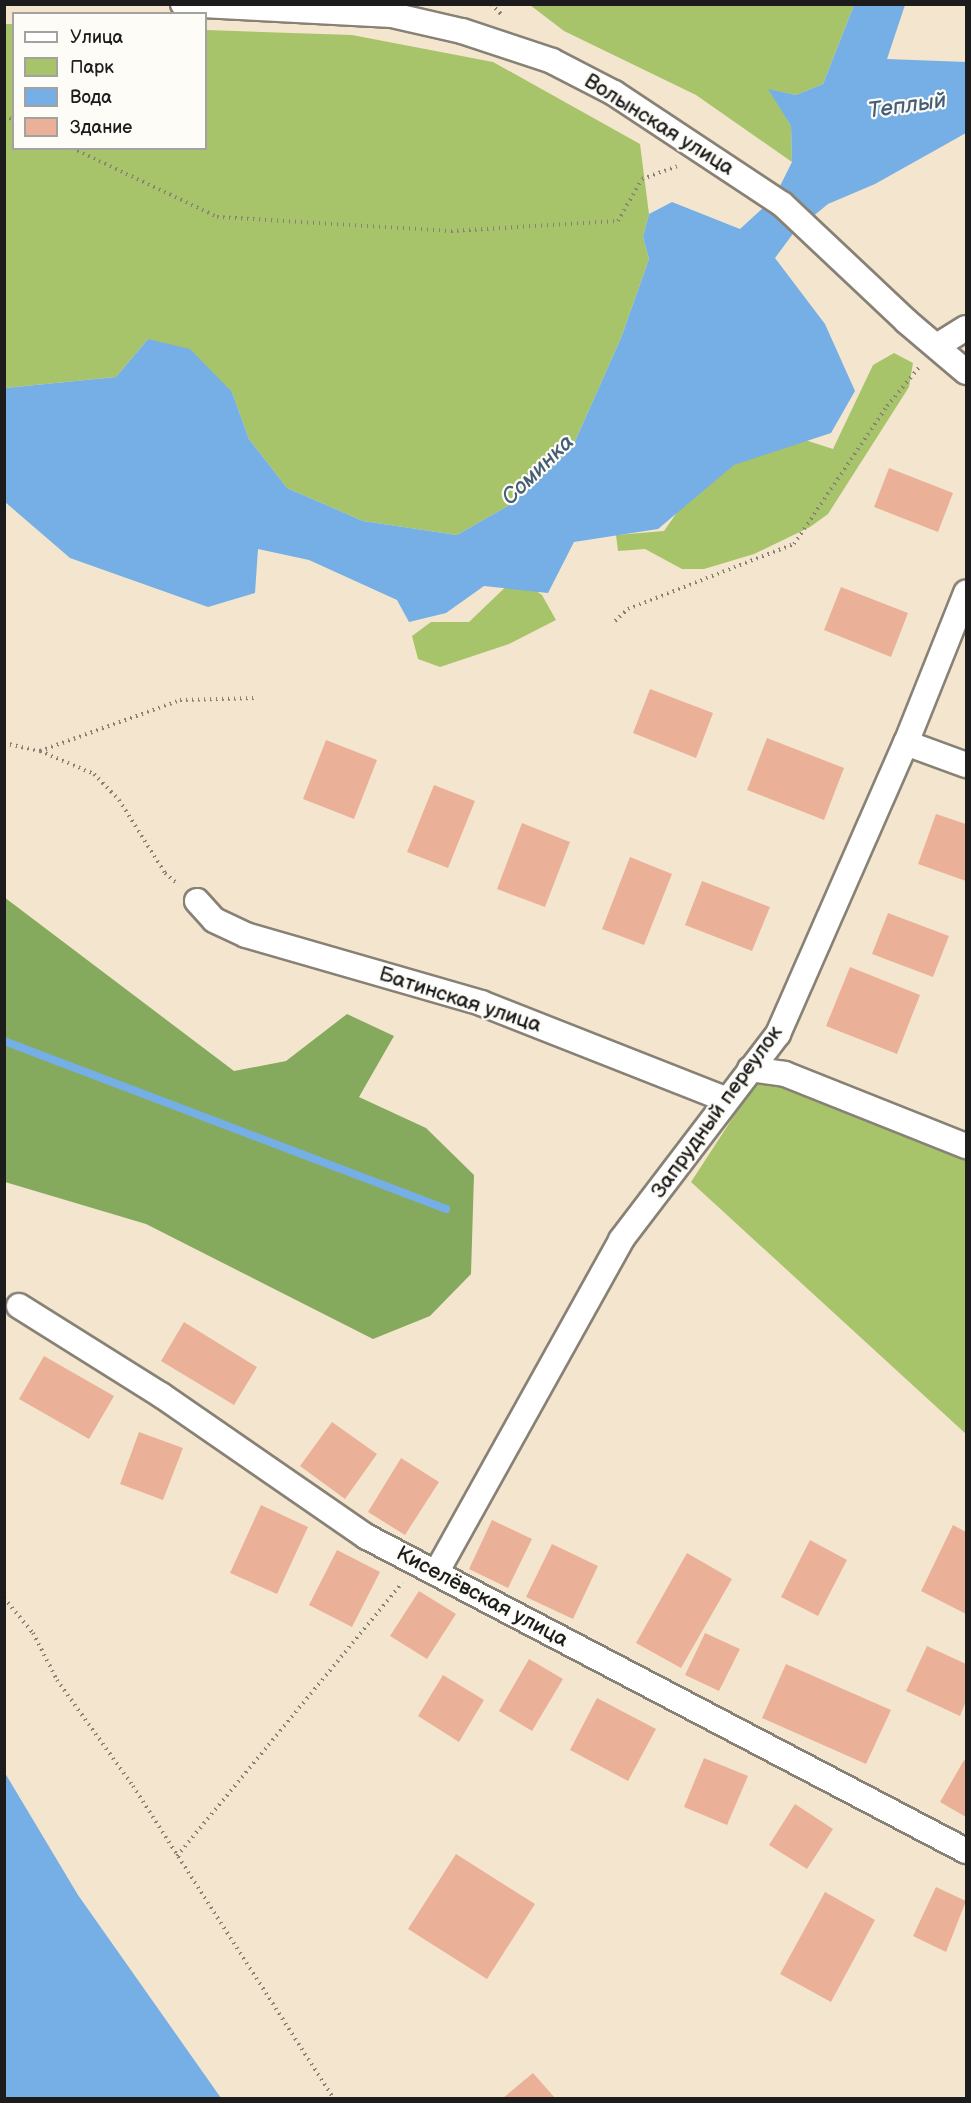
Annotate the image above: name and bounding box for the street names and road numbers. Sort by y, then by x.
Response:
street label: Волынская улица [579,69,739,181]
street label: Батинская улица [376,962,544,1038]
street label: Запрудный переулок [646,1021,788,1203]
street label: Киселёвская улица [392,1541,572,1653]

